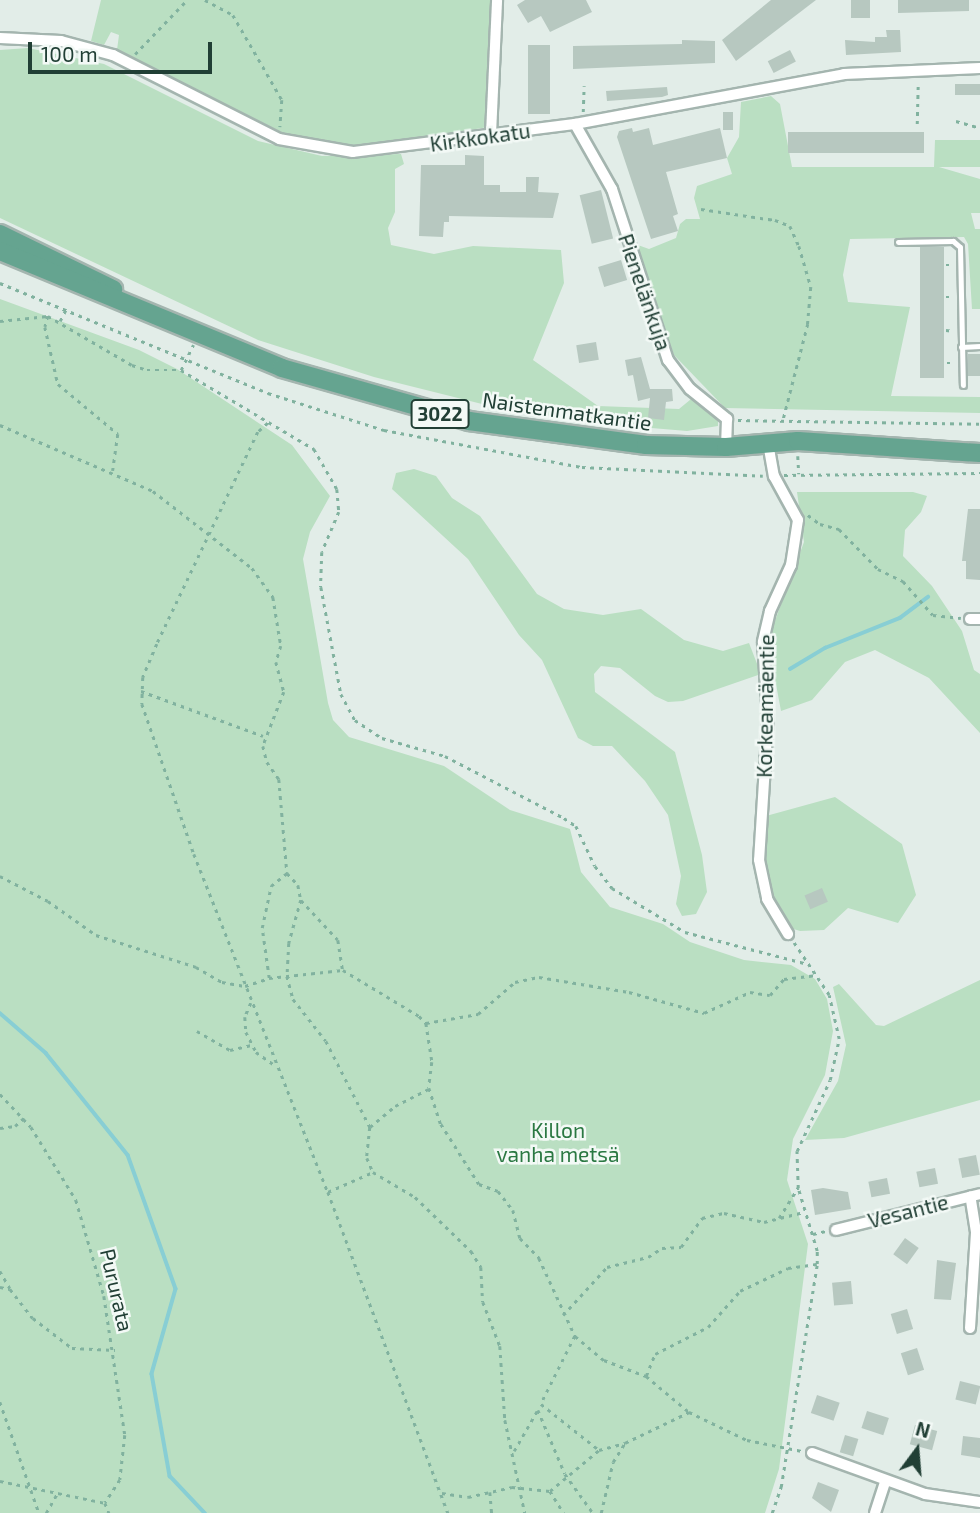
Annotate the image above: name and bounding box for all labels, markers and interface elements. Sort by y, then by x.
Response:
scale bar [32,28,215,72]
text: 100 m [41,41,98,66]
street label: Kirkkokatu [428,117,532,157]
street label: Pienelänkuja [613,230,677,354]
street label: Naistenmatkantie [481,387,653,435]
road number: 3022 [410,398,470,430]
street label: Korkeamäentie [751,634,779,778]
park label: Killon vanha metsä [496,1117,620,1167]
street label: Vesantie [865,1189,951,1233]
street label: Pururata [95,1246,139,1334]
north arrow [882,1415,952,1485]
text: N [913,1416,933,1442]

